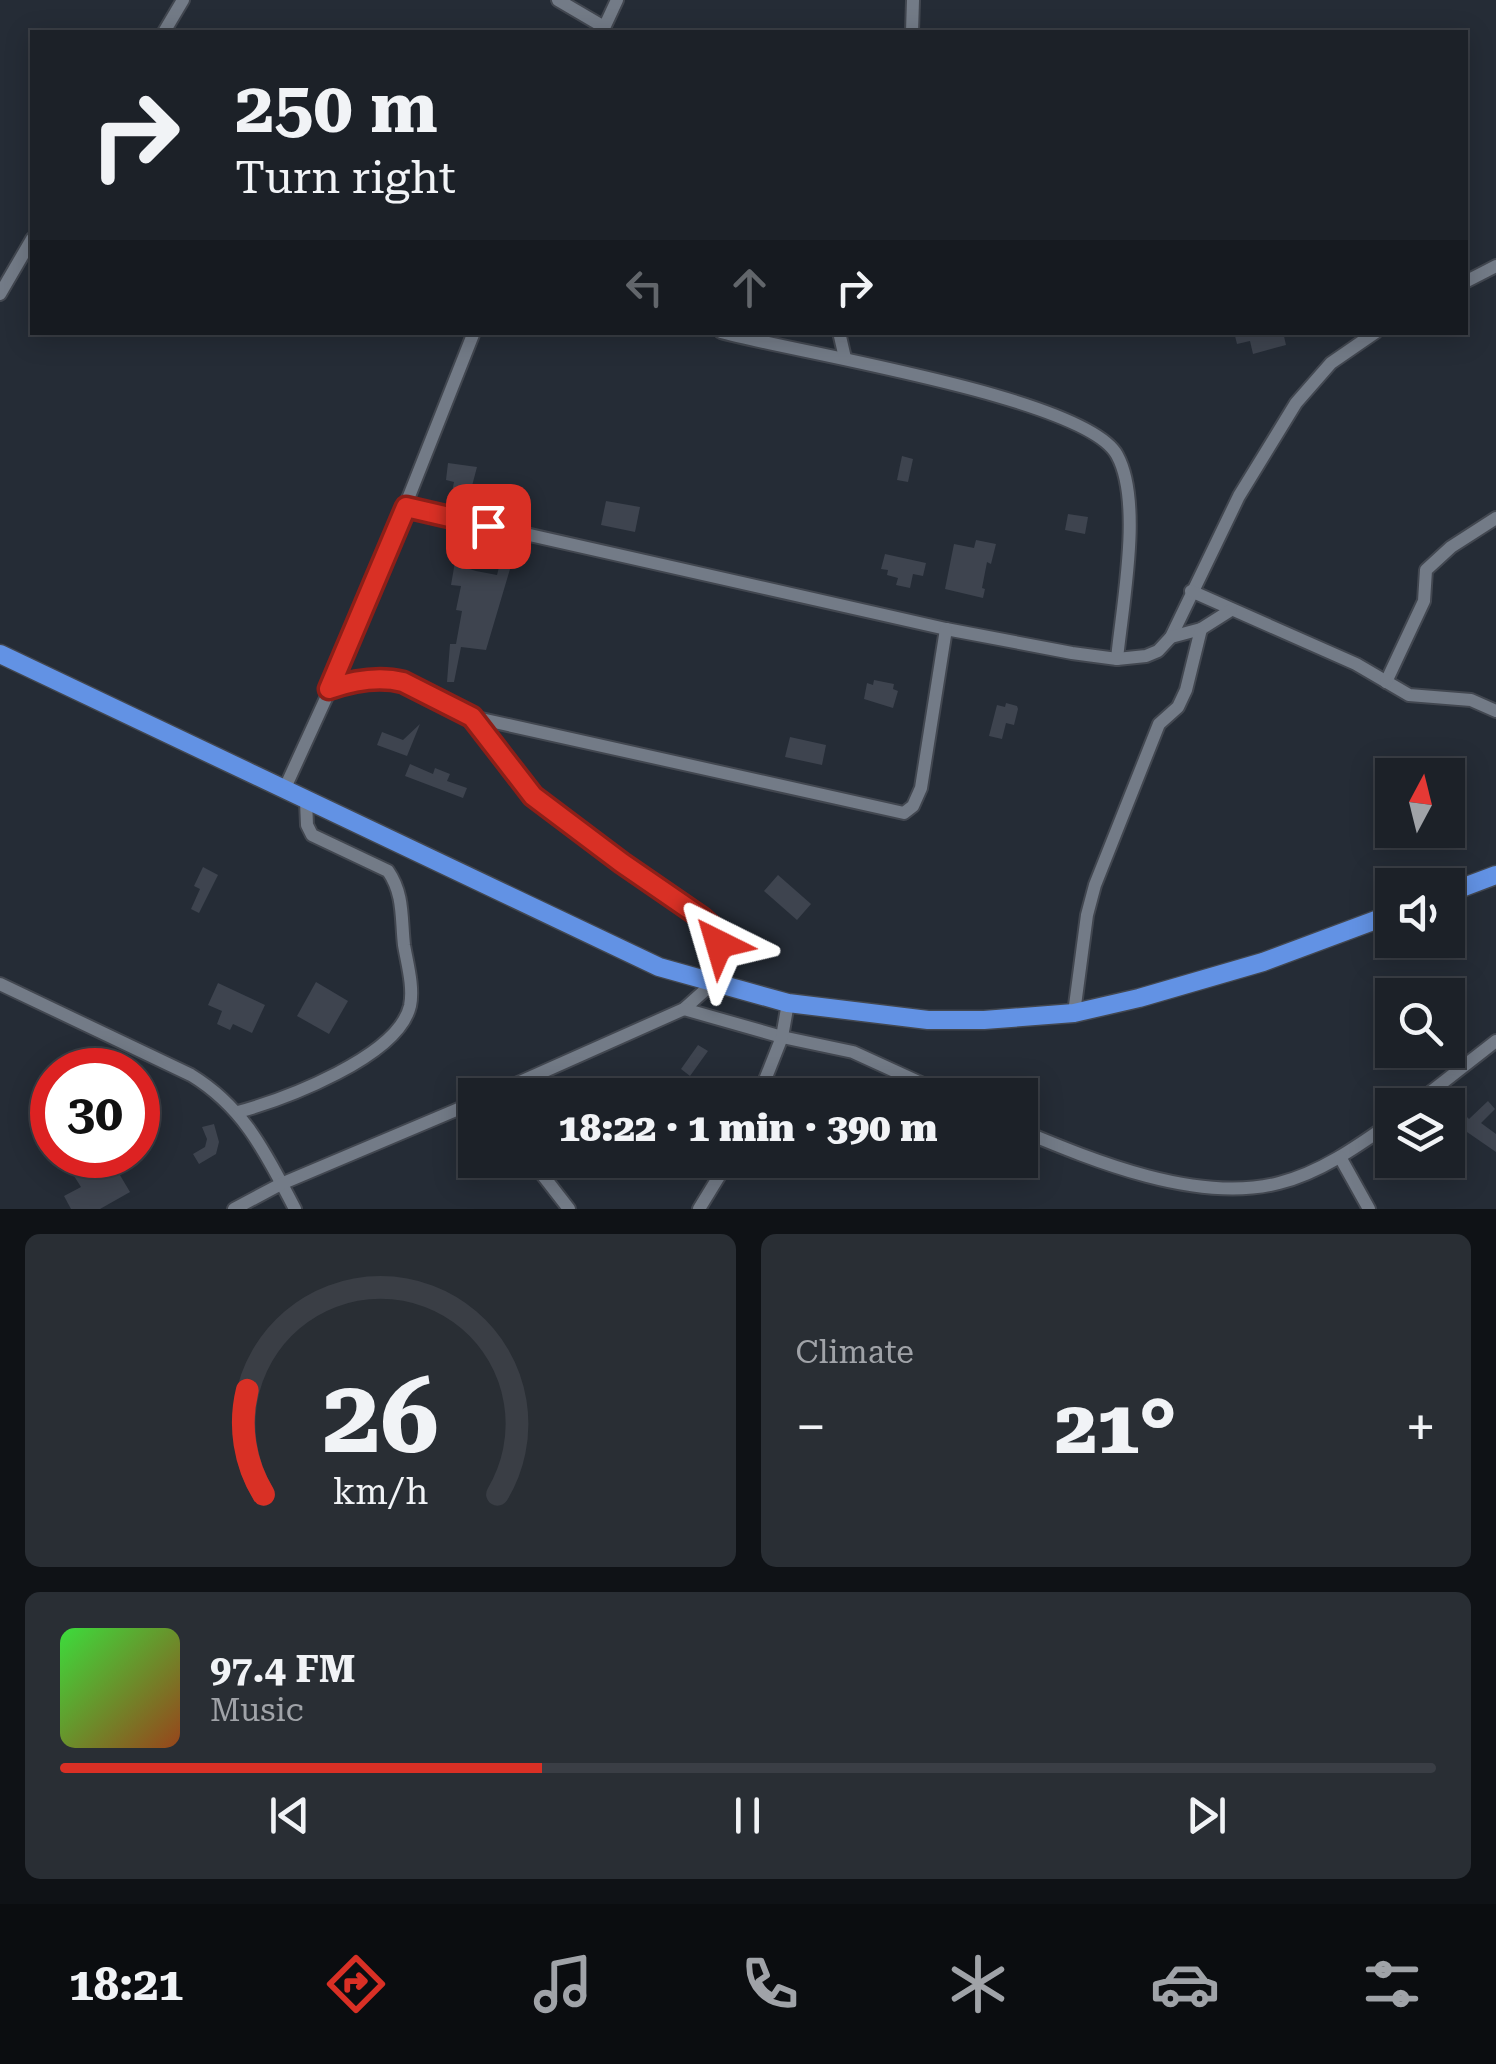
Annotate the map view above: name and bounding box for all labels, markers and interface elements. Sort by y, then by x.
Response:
text: 250 m [235,67,438,149]
icon: right [70,70,200,200]
text: Turn right [235,151,456,204]
icon: left [617,260,672,315]
icon: ahead [722,260,777,315]
icon: right [827,260,882,315]
pin [446,484,531,569]
icon: arrive [461,499,516,554]
north arrow [1375,758,1465,848]
map controls [1375,758,1465,1178]
button: sound [1375,868,1465,958]
position arrow [667,892,771,996]
button: search [1375,978,1465,1068]
speed limit sign: 30 [30,1048,160,1178]
button: layers [1375,1088,1465,1178]
text: 18:22 · 1 min · 390 m [558,1106,938,1150]
text: Climate [796,1333,914,1371]
text: 26 [322,1356,438,1477]
text: 21° [1055,1383,1177,1471]
text: − [796,1395,826,1459]
text: + [1405,1395,1436,1459]
text: km/h [332,1471,428,1513]
text: 97.4 FM [210,1647,356,1691]
text: Music [210,1691,304,1729]
icon: previous [262,1788,317,1843]
icon: pause [720,1788,775,1843]
icon: next [1179,1788,1234,1843]
icon: directions [321,1949,391,2019]
icon: music [528,1949,598,2019]
icon: phone [735,1949,805,2019]
icon: climate [943,1949,1013,2019]
icon: car [1150,1949,1220,2019]
icon: filters [1357,1949,1427,2019]
text: 18:21 [69,1958,184,2011]

